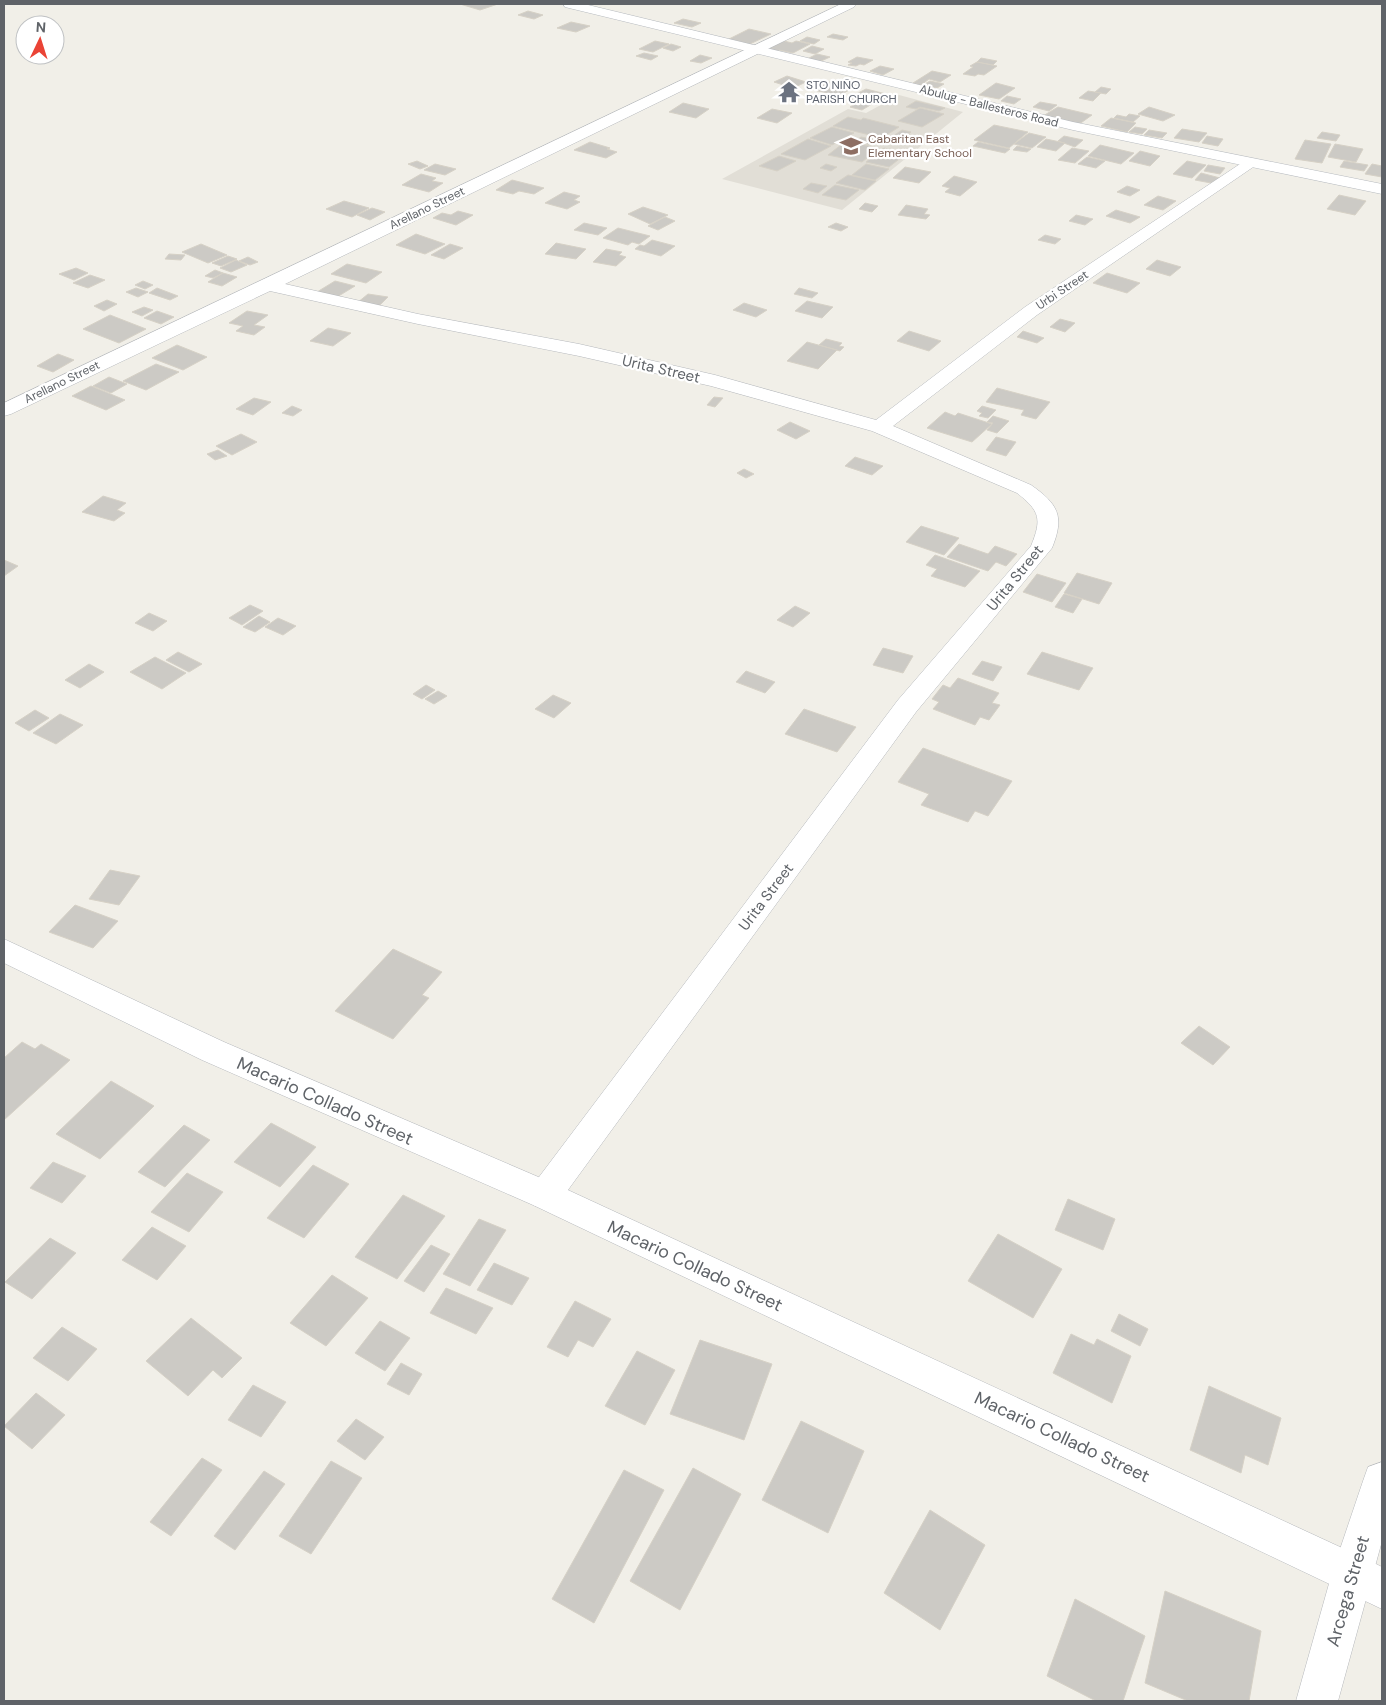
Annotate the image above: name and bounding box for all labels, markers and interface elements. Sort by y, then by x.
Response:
north arrow [15,15,65,65]
text: N [35,18,47,36]
place label: STO NIÑO PARISH CHURCH [806,77,897,107]
temple icon: STO NIÑO PARISH CHURCH [776,79,802,105]
street label: Abulug - Ballesteros Road [918,81,1060,131]
place label: Cabaritan East Elementary School [868,131,972,161]
school or university icon: Cabaritan East Elementary School [838,133,864,159]
street label: Arellano Street [387,183,468,233]
street label: Urbi Street [1033,266,1092,313]
street label: Urita Street [620,350,702,388]
street label: Arellano Street [22,357,103,407]
street label: Urita Street [982,541,1048,615]
street label: Urita Street [734,859,798,935]
street label: Macario Collado Street [233,1051,417,1151]
street label: Macario Collado Street [604,1215,786,1317]
street label: Macario Collado Street [971,1386,1153,1488]
street label: Arcega Street [1321,1533,1375,1649]

